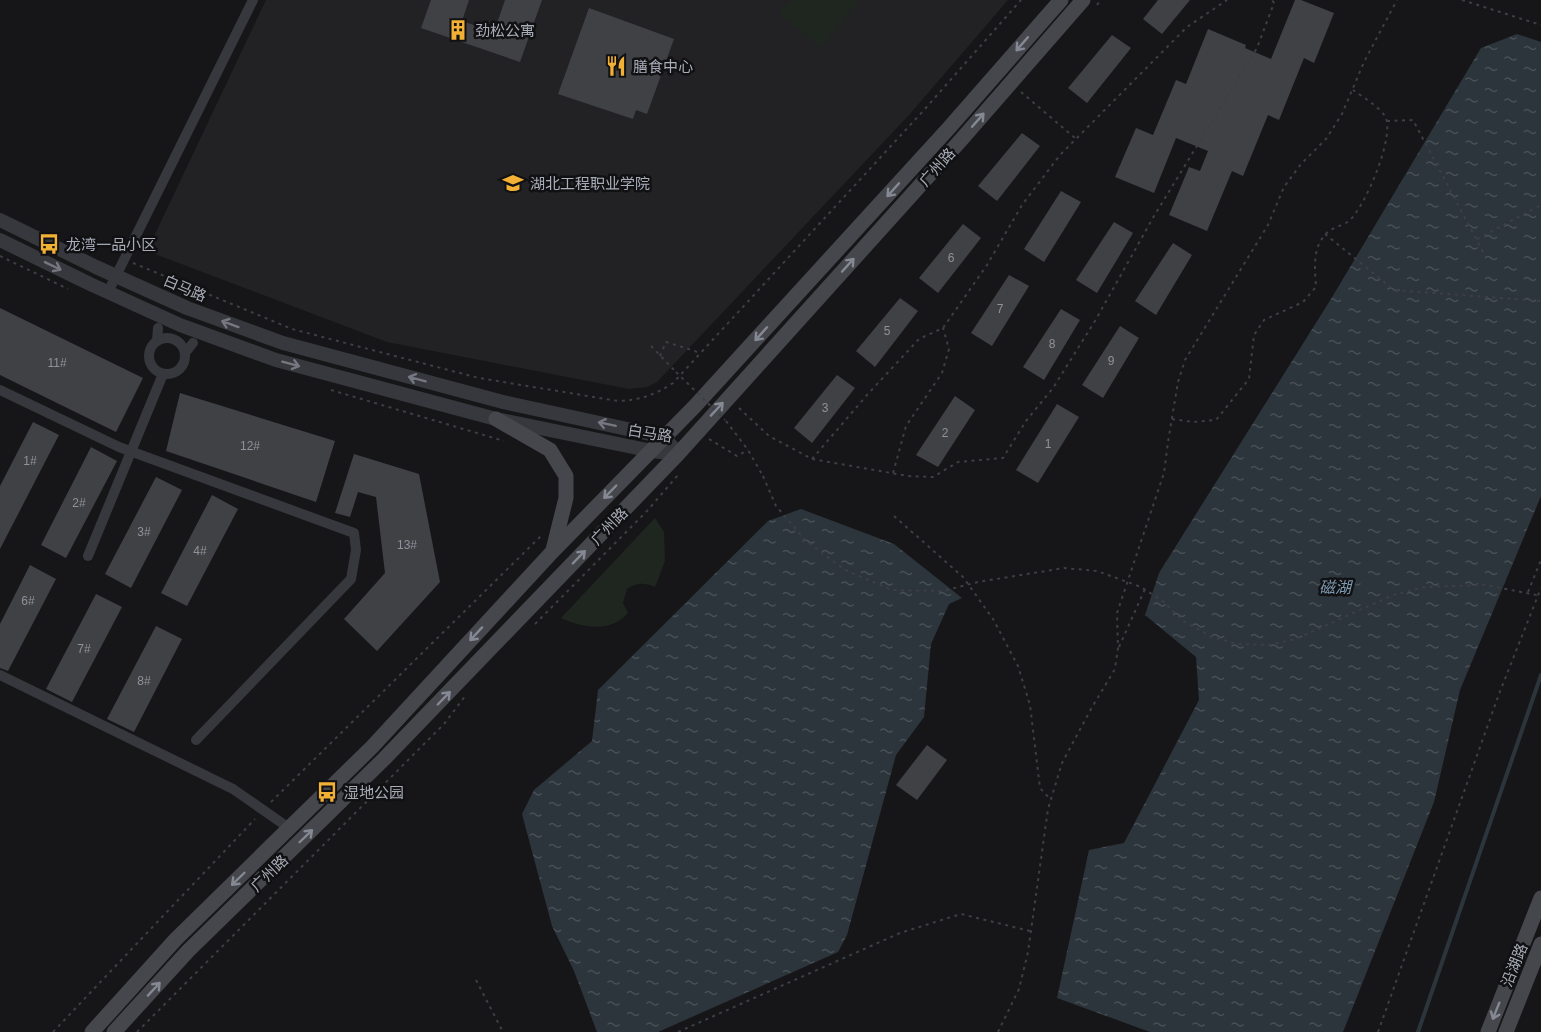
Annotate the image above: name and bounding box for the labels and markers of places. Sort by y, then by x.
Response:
building icon: 劲松公寓 [446,18,470,42]
place label: 劲松公寓 [475,22,535,39]
restaurant icon: 膳食中心 [604,54,628,78]
place label: 膳食中心 [633,58,693,75]
school or university icon: 湖北工程职业学院 [501,171,525,195]
place label: 湖北工程职业学院 [530,175,650,192]
bus stop icon: 龙湾一品小区 [37,232,61,256]
place label: 龙湾一品小区 [66,236,156,253]
bus stop icon: 湿地公园 [315,780,339,804]
place label: 湿地公园 [344,784,404,801]

